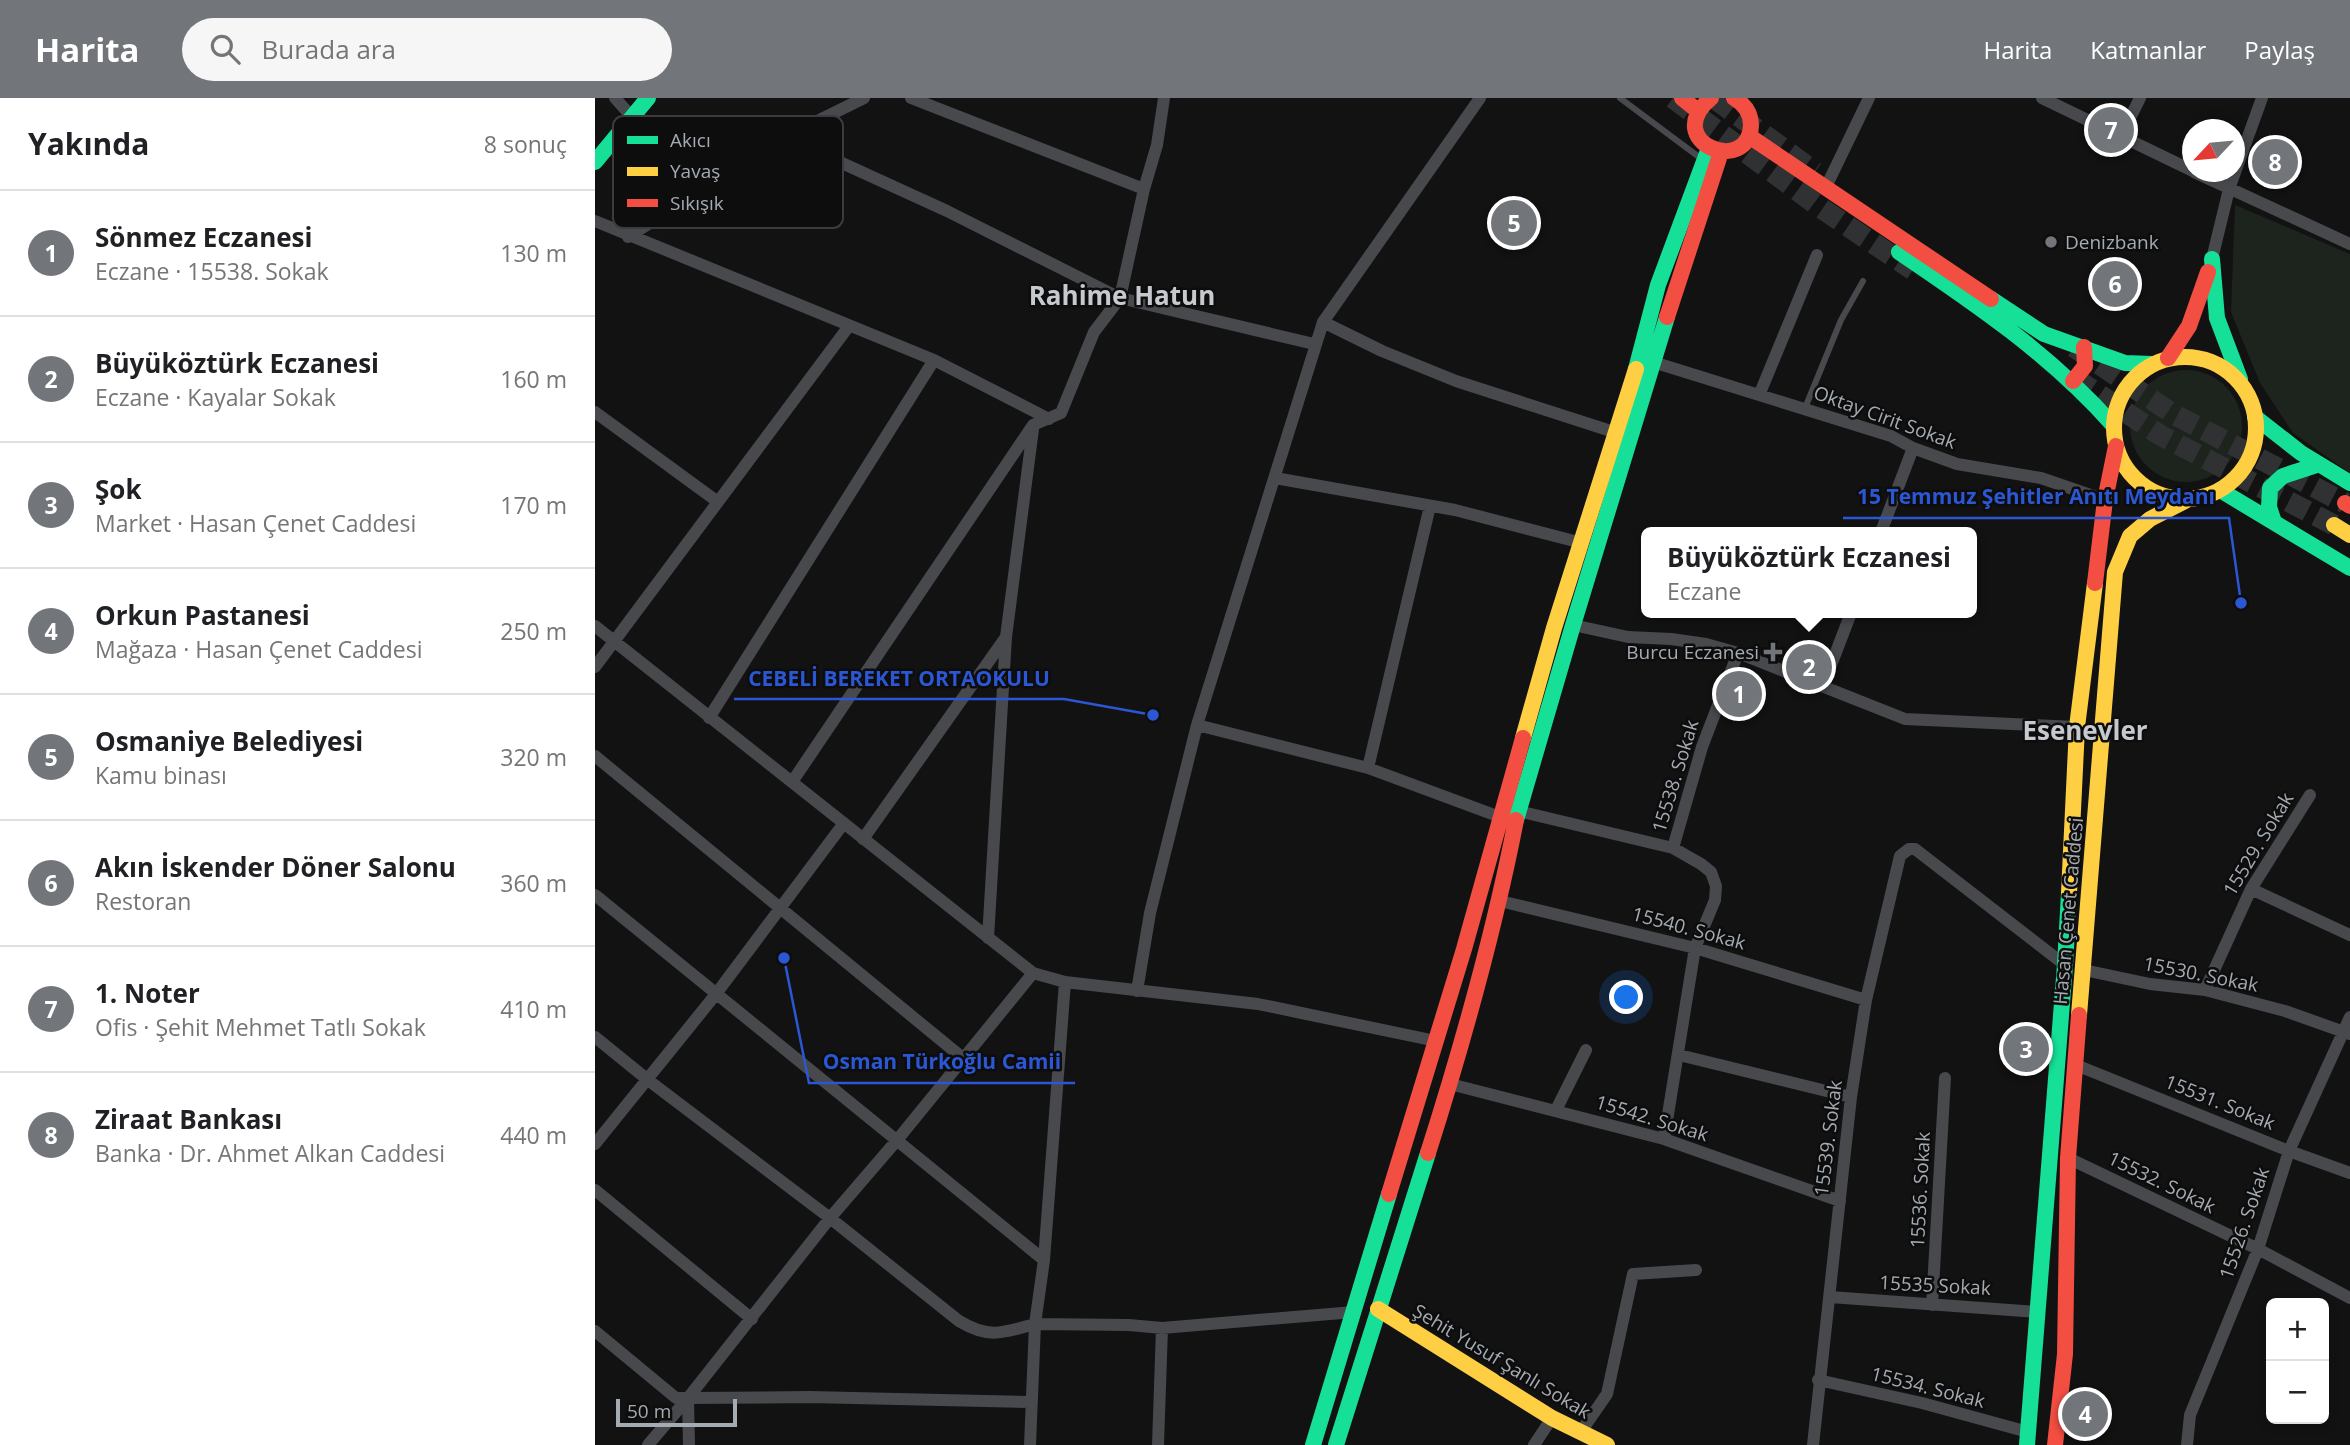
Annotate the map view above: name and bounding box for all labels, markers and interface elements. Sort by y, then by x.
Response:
search box [182,18,672,81]
text: Harita [35,27,140,72]
icon: search [206,30,244,68]
text: Burada ara [262,31,396,67]
text: Harita [1984,33,2052,66]
text: Katmanlar [2090,33,2206,66]
text: Paylaş [2244,33,2315,66]
pin: 7 [2088,104,2134,156]
legend [613,116,843,228]
north arrow [2182,119,2245,182]
text: Yakında [28,123,149,164]
text: Akıcı [670,127,711,153]
text: 8 sonuç [484,128,567,160]
pin: 8 [2252,136,2298,188]
text: Yavaş [670,158,720,184]
text: Sıkışık [670,190,724,216]
pin: 5 [1491,197,1537,249]
text: Sönmez Eczanesi [95,219,312,255]
place label: Denizbank [2065,229,2159,255]
marker: Denizbank [2043,234,2059,250]
text: 1 [44,237,58,269]
text: 130 m [500,237,567,269]
text: Eczane · 15538. Sokak [95,255,329,287]
pin: 6 [2092,258,2138,310]
district label: Rahime Hatun [1029,277,1215,313]
text: Büyüköztürk Eczanesi [95,345,379,381]
text: 2 [44,363,58,395]
text: 160 m [500,363,567,395]
street label: Oktay Cirit Sokak [1810,379,1960,455]
text: Eczane · Kayalar Sokak [95,381,336,413]
text: Şok [95,471,142,507]
callout: 15 Temmuz Şehitler Anıtı Meydanı [1843,476,2229,518]
text: 15 Temmuz Şehitler Anıtı Meydanı [1857,482,2215,510]
text: 3 [44,489,58,521]
text: 170 m [500,489,567,521]
text: Market · Hasan Çenet Caddesi [95,507,416,539]
popup [1641,527,1977,618]
text: Büyüköztürk Eczanesi [1667,539,1951,575]
text: Eczane [1667,575,1741,607]
text: Orkun Pastanesi [95,597,310,633]
text: 4 [44,615,58,647]
text: 250 m [500,615,567,647]
text: Mağaza · Hasan Çenet Caddesi [95,633,423,665]
place label: Burcu Eczanesi [1626,639,1759,665]
pin: 2 [1786,641,1832,693]
marker: Burcu Eczanesi [1765,644,1781,660]
callout: CEBELİ BEREKET ORTAOKULU [734,657,1064,699]
text: CEBELİ BEREKET ORTAOKULU [748,664,1050,692]
pin: 1 [1716,668,1762,720]
district label: Esenevler [2022,712,2148,748]
street label: 15538. Sokak [1646,716,1704,836]
text: Osmaniye Belediyesi [95,723,363,759]
text: 5 [44,741,58,773]
text: 320 m [500,741,567,773]
text: Kamu binası [95,759,227,791]
street label: 15529. Sokak [2217,787,2299,901]
street label: Hasan Çenet Caddesi [2047,816,2089,1006]
text: Akın İskender Döner Salonu [95,849,456,885]
text: 6 [44,867,58,899]
text: 360 m [500,867,567,899]
text: Restoran [95,885,191,917]
street label: 15540. Sokak [1629,900,1749,956]
street label: 15530. Sokak [2141,950,2261,998]
text: 1. Noter [95,975,200,1011]
your location [1609,980,1643,1014]
text: 7 [44,993,58,1025]
text: 410 m [500,993,567,1025]
text: Ofis · Şehit Mehmet Tatlı Sokak [95,1011,426,1043]
pin: 3 [2003,1023,2049,1075]
callout: Osman Türkoğlu Camii [809,1041,1075,1083]
text: Osman Türkoğlu Camii [823,1047,1061,1075]
street label: 15531. Sokak [2161,1068,2279,1136]
street label: 15539. Sokak [1808,1079,1848,1197]
street label: 15542. Sokak [1592,1089,1712,1147]
text: Ziraat Bankası [95,1101,282,1137]
text: 8 [44,1119,58,1151]
text: 440 m [500,1119,567,1151]
street label: 15536. Sokak [1904,1131,1936,1249]
text: Banka · Dr. Ahmet Alkan Caddesi [95,1137,445,1169]
street label: 15532. Sokak [2104,1145,2220,1219]
street label: 15526. Sokak [2213,1164,2275,1282]
street label: 15535 Sokak [1879,1269,1991,1301]
street label: Şehit Yusuf Şanlı Sokak [1408,1298,1596,1424]
map controls [2266,1298,2329,1424]
button: + [2266,1298,2329,1361]
street label: 15534. Sokak [1868,1360,1988,1414]
button: − [2266,1361,2329,1424]
pin: 4 [2062,1388,2108,1440]
scale bar [616,1396,737,1428]
text: 50 m [627,1398,671,1424]

